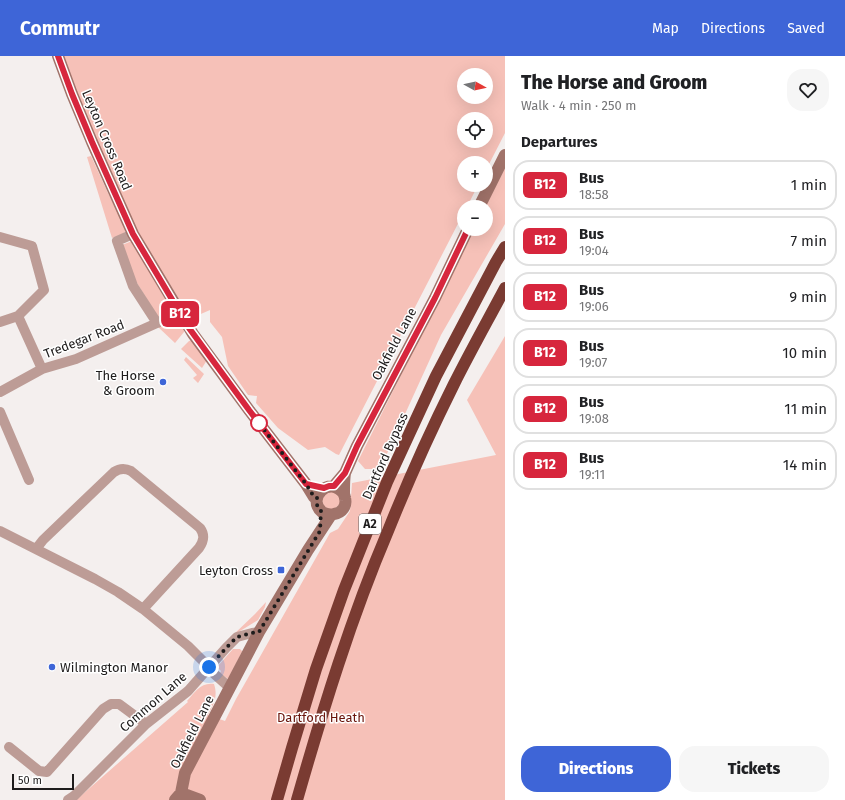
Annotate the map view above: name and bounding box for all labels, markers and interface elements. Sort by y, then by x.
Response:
text: Commutr [20,17,100,40]
text: Map [652,20,679,37]
text: Directions [701,20,765,37]
text: Saved [787,20,825,37]
north arrow [457,68,493,104]
map controls [457,68,493,236]
button: heart [787,69,829,111]
text: The Horse and Groom [521,71,707,94]
street label: Leyton Cross Road [79,88,135,192]
text: Walk · 4 min · 250 m [521,98,636,113]
button: locate [457,112,493,148]
text: Departures [521,133,598,151]
button: + [457,156,493,192]
text: Bus [579,169,604,187]
text: B12 [534,176,556,193]
text: 1 min [791,176,827,194]
text: 18:58 [579,187,609,202]
button: − [457,200,493,236]
text: Bus [579,225,604,243]
text: B12 [534,232,556,249]
text: 7 min [790,232,827,250]
text: 19:04 [579,243,609,258]
text: Bus [579,281,604,299]
text: B12 [534,288,556,305]
text: 9 min [789,288,827,306]
text: 19:06 [579,299,609,314]
line badge: B12 [157,301,203,327]
text: B12 [169,305,191,322]
street label: Oakfield Lane [369,305,419,383]
street label: Tredegar Road [42,317,126,361]
text: Bus [579,337,604,355]
text: B12 [534,344,556,361]
text: 10 min [782,344,827,362]
text: 19:07 [579,355,607,370]
place label: The Horse & Groom [96,368,155,398]
marker: The Horse & Groom [158,377,168,387]
text: Bus [579,393,604,411]
text: B12 [534,400,556,417]
text: 11 min [784,400,827,418]
street label: Dartford Bypass [359,410,411,502]
text: 19:08 [579,411,609,426]
unlabelled marker [250,414,268,432]
text: Bus [579,449,604,467]
text: B12 [534,456,556,473]
text: 14 min [783,456,827,474]
text: 19:11 [579,467,605,482]
road number: A2 [359,514,381,534]
place label: Leyton Cross [199,563,273,578]
marker: Leyton Cross [276,565,286,575]
your location [199,657,219,677]
place label: Wilmington Manor [60,660,168,675]
marker: Wilmington Manor [47,662,57,672]
street label: Common Lane [117,669,189,735]
street label: Oakfield Lane [167,693,217,771]
park label: Dartford Heath [277,710,365,725]
button: Directions [521,746,671,792]
button: Tickets [679,746,829,792]
scale bar [12,772,74,791]
text: 50 m [18,774,42,787]

